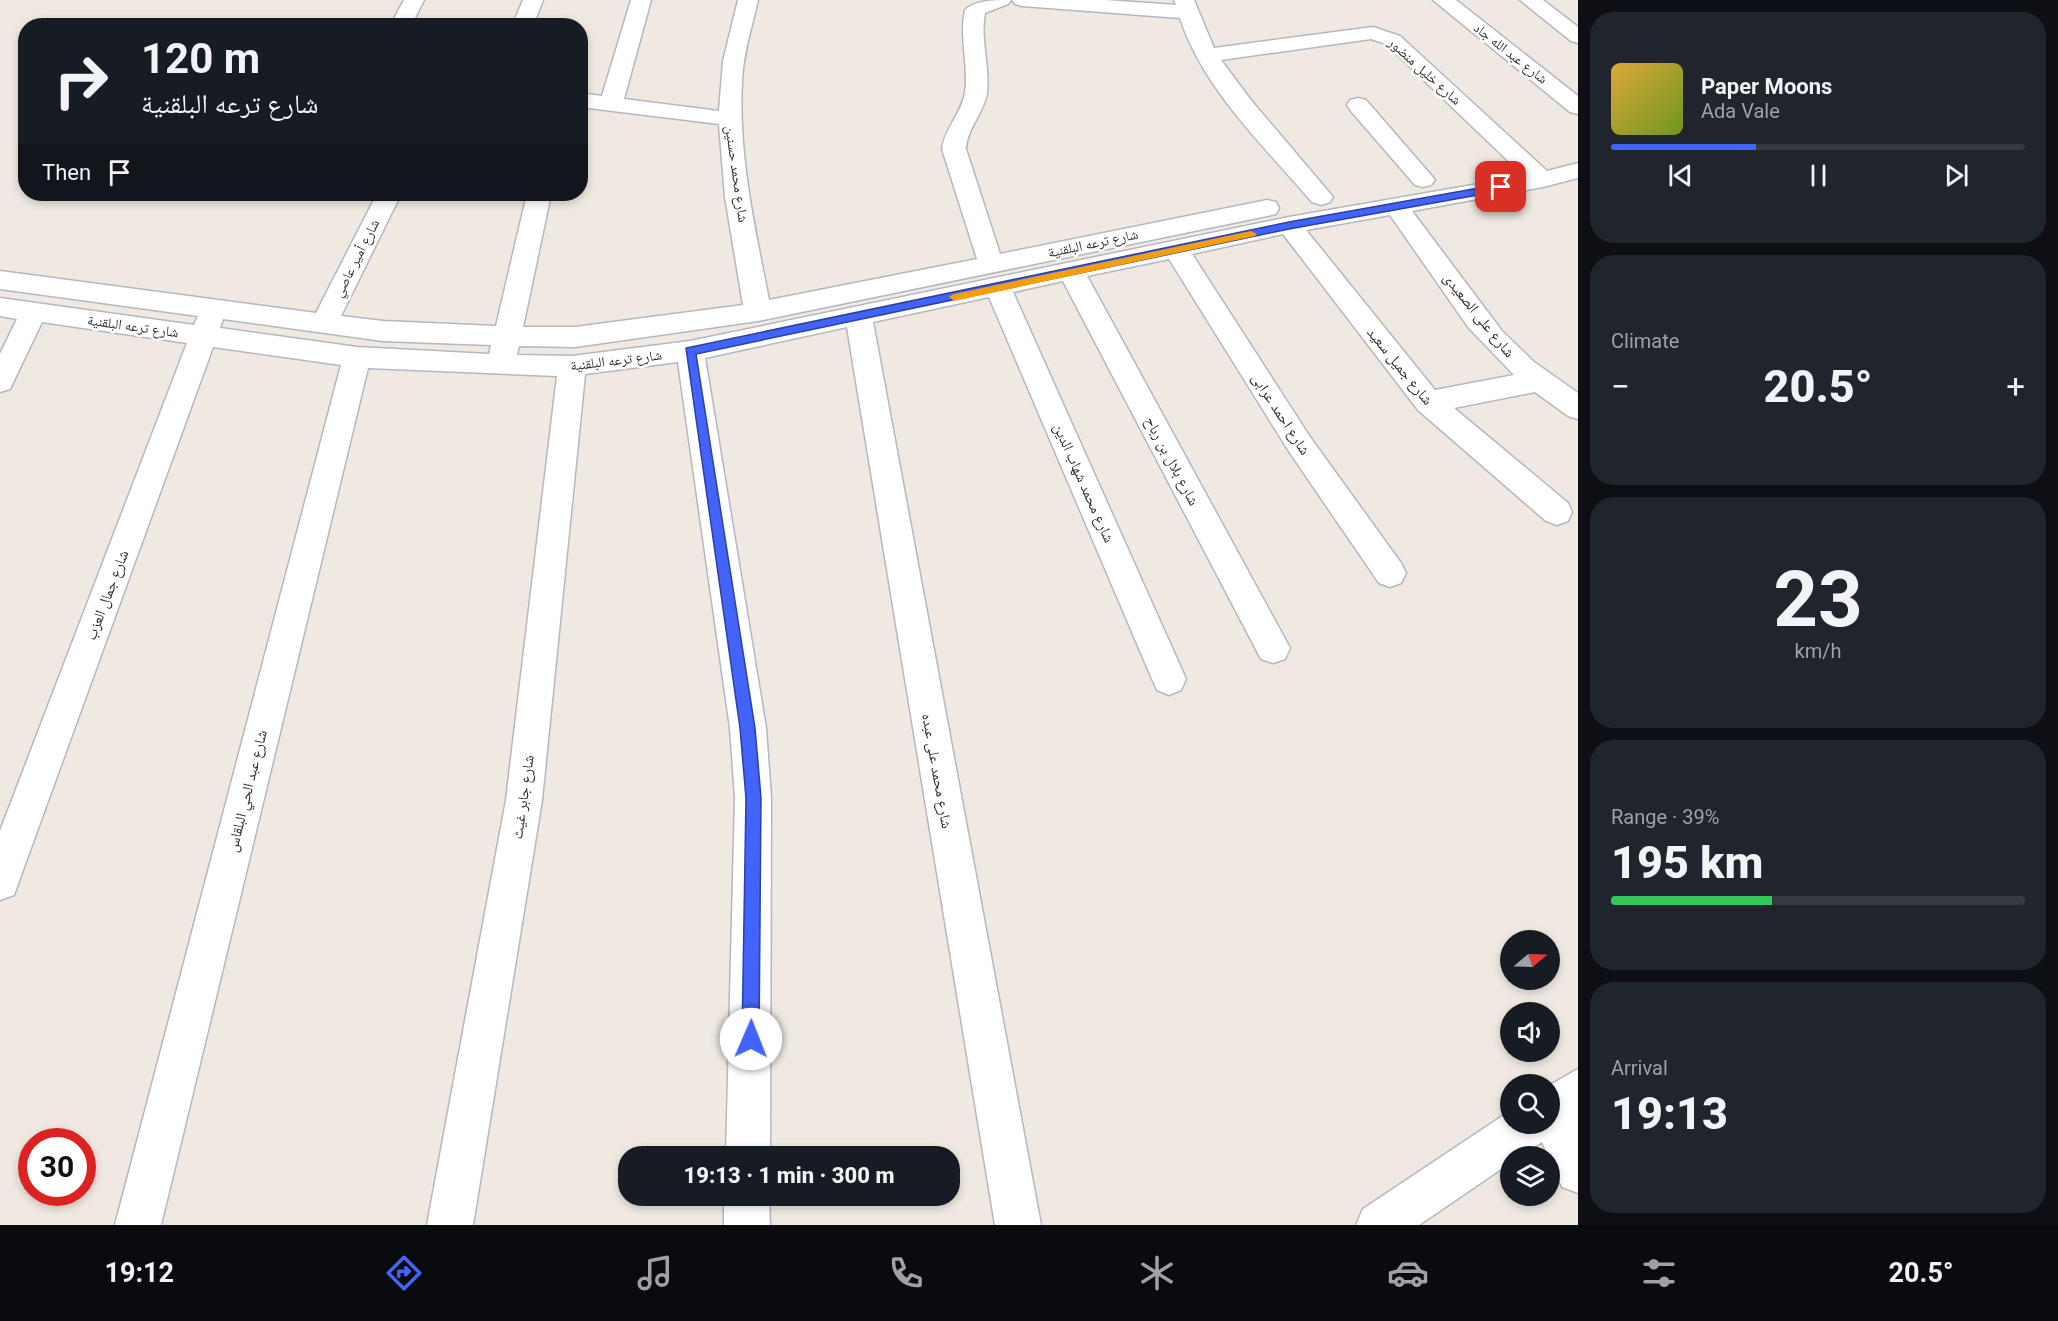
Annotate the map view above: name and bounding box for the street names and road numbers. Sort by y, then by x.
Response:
street label: شارع عبد الله جاد [1470,19,1551,88]
street label: شارع خليل منضور [1383,33,1465,109]
street label: شارع محمد حسنين [720,125,752,224]
street label: شارع أمير عاصي [330,216,386,301]
street label: شارع ترعه البلقنية [1046,226,1140,262]
street label: شارع على الصعيدى [1439,269,1519,362]
street label: شارع ترعه البلقنية [86,312,180,342]
street label: شارع جميل سعيد [1362,324,1437,409]
street label: شارع ترعه البلقنية [569,346,663,376]
street label: شارع احمد عرابى [1247,370,1314,459]
street label: شارع بلال بن رباح [1140,413,1203,509]
street label: شارع محمد شهاب الدين [1049,421,1118,546]
street label: شارع جمال العزب [82,547,133,643]
street label: شارع محمد على عبده [917,712,956,830]
street label: شارع عبد الحي البلقاس [223,728,274,855]
street label: شارع جابر غيث [508,754,539,840]

